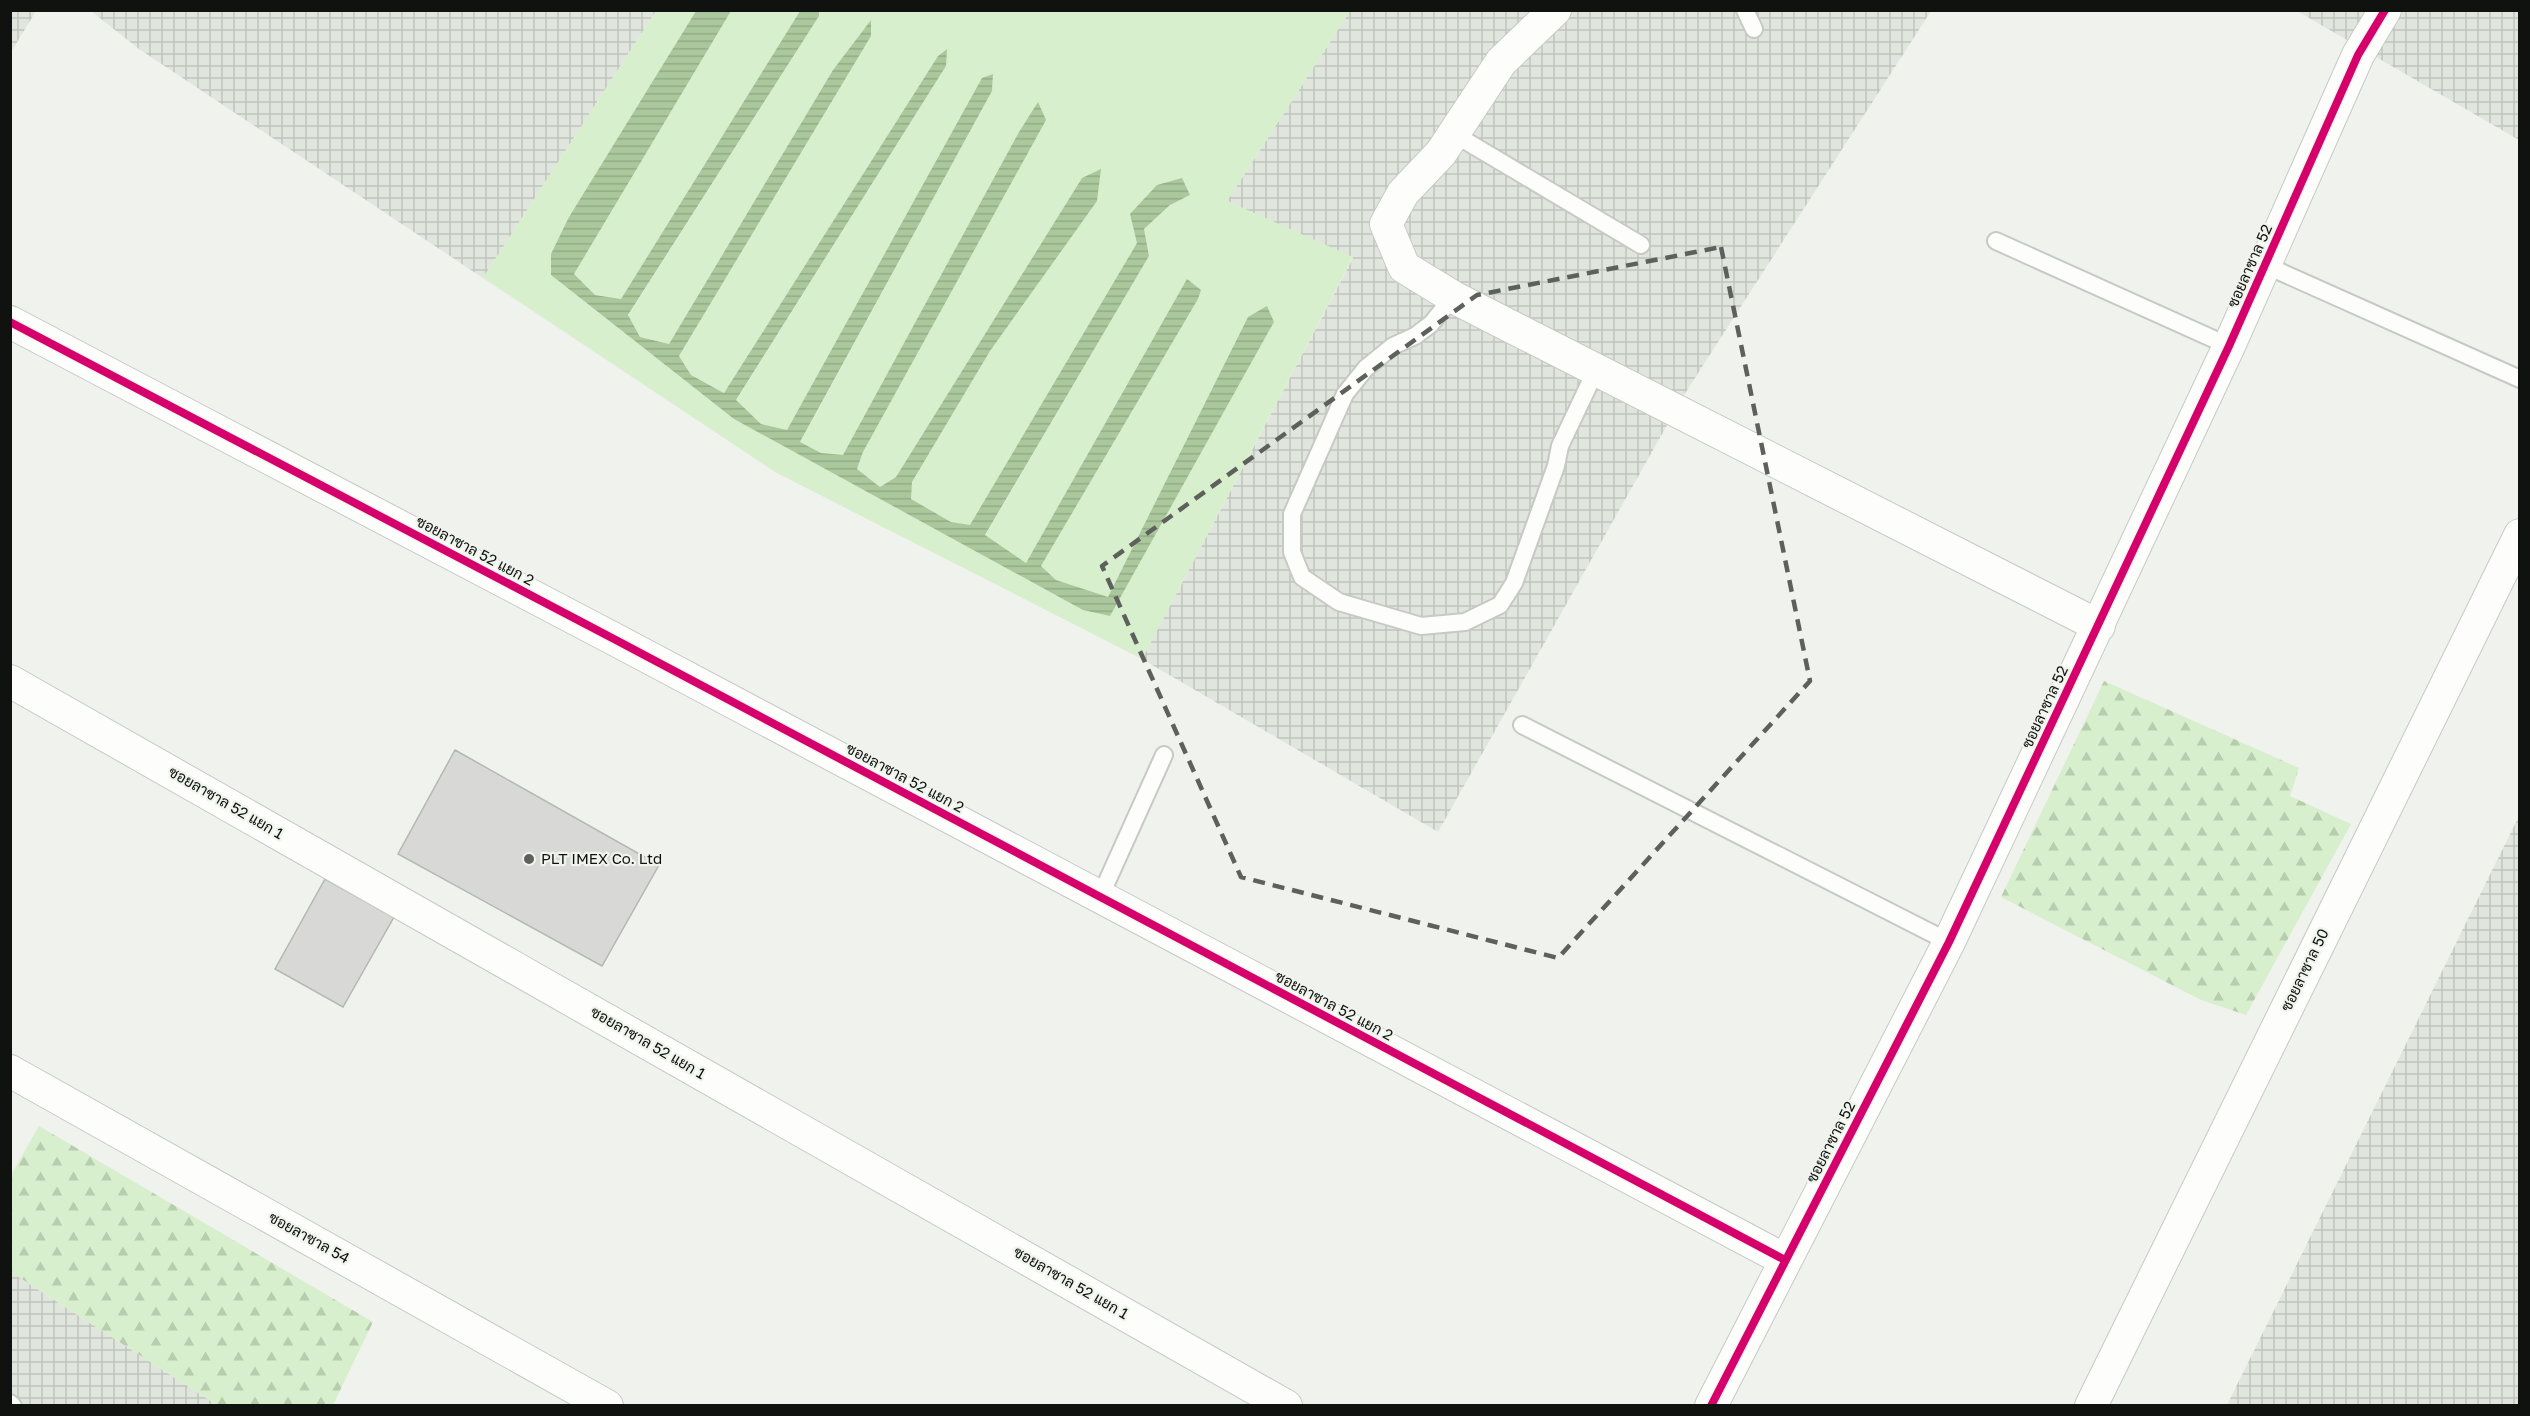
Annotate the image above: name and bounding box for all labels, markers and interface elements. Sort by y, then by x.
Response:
street label: ซอยลาซาล 52 [2223,221,2275,310]
street label: ซอยลาซาล 52 แยก 2 [413,511,538,589]
street label: ซอยลาซาล 52 [2017,662,2071,751]
street label: ซอยลาซาล 52 แยก 2 [843,738,968,816]
street label: ซอยลาซาล 52 แยก 1 [166,762,287,842]
place label: PLT IMEX Co. Ltd [541,849,662,867]
marker: PLT IMEX Co. Ltd [522,852,536,866]
street label: ซอยลาซาล 50 [2276,925,2332,1014]
street label: ซอยลาซาล 52 แยก 2 [1272,966,1397,1044]
street label: ซอยลาซาล 52 แยก 1 [588,1002,709,1082]
street label: ซอยลาซาล 52 [1802,1098,1858,1185]
street label: ซอยลาซาล 54 [266,1208,353,1267]
street label: ซอยลาซาล 52 แยก 1 [1011,1242,1132,1322]

